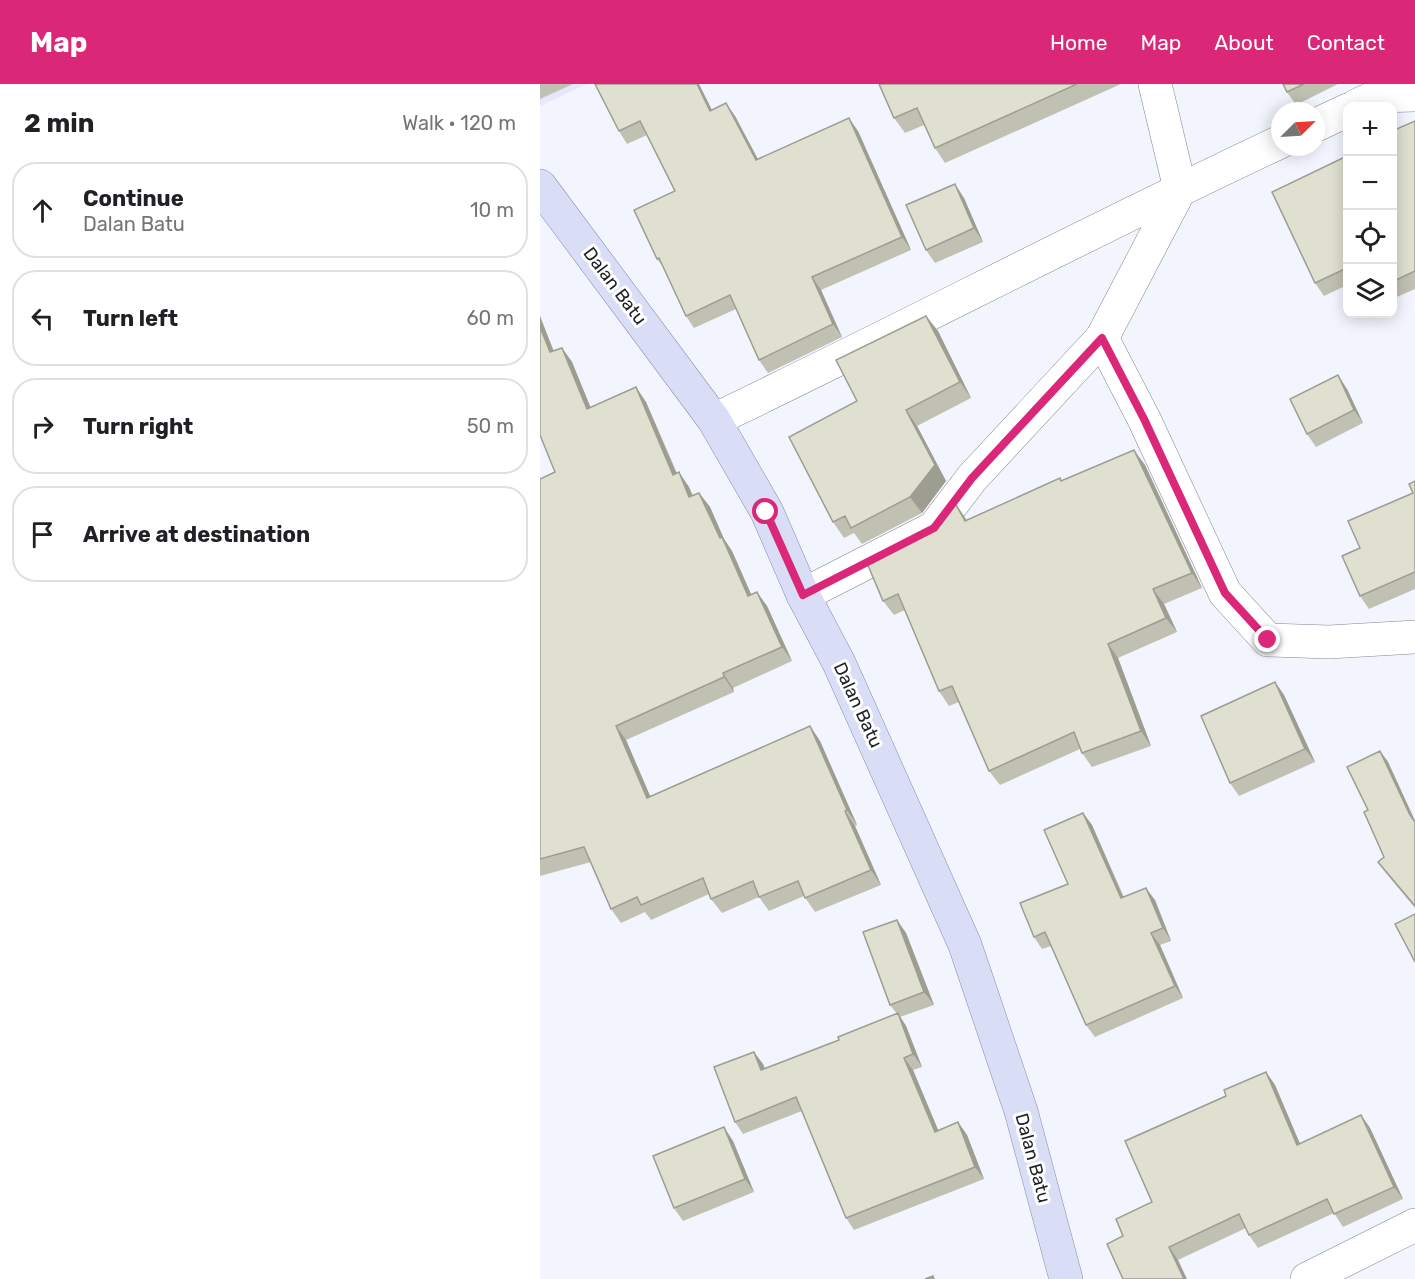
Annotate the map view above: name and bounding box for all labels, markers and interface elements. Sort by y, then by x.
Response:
text: Map [30,26,87,59]
text: Home [1050,30,1107,55]
text: Map [1140,30,1181,55]
text: About [1214,30,1274,55]
text: Contact [1307,30,1385,55]
north arrow [1271,102,1325,156]
map controls [1343,102,1397,318]
button: + [1343,102,1397,156]
text: 2 min [24,108,94,139]
text: Walk · 120 m [402,111,516,135]
button: − [1343,156,1397,210]
text: Continue [83,185,184,212]
icon: ahead [26,194,59,227]
text: 10 m [470,198,514,222]
button: locate [1343,210,1397,264]
text: Dalan Batu [83,212,185,236]
street label: Dalan Batu [579,243,651,329]
button: layers [1343,264,1397,318]
icon: left [26,302,59,335]
text: Turn left [83,305,178,332]
text: 60 m [467,306,514,330]
icon: right [26,410,59,443]
text: Turn right [83,413,193,440]
text: 50 m [467,414,514,438]
route start [752,498,778,524]
icon: arrive [26,518,59,551]
text: Arrive at destination [83,521,310,548]
route end [1254,626,1280,652]
street label: Dalan Batu [829,659,887,751]
street label: Dalan Batu [1011,1111,1055,1205]

